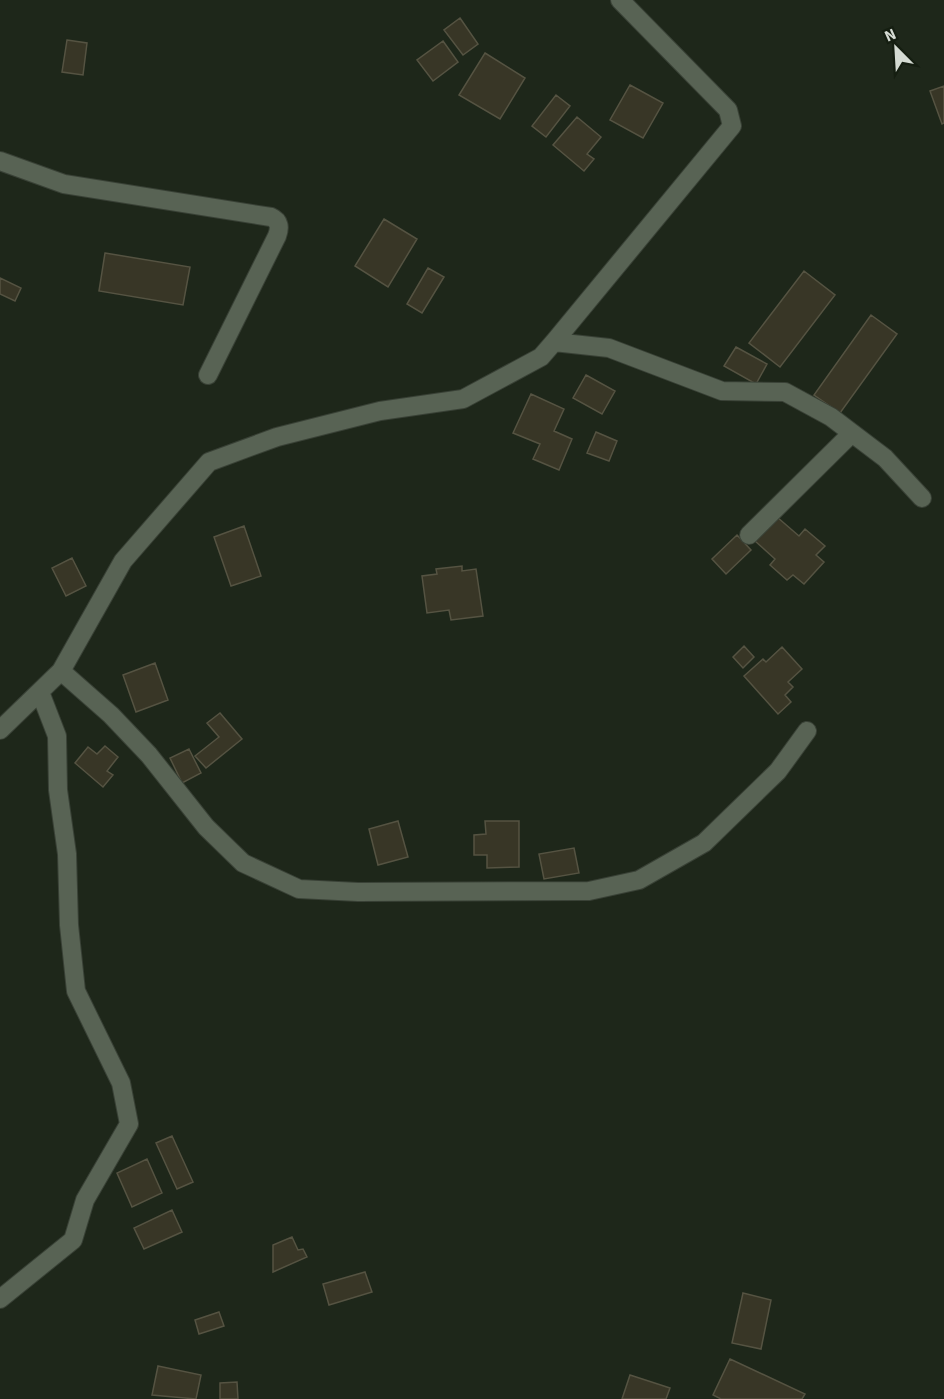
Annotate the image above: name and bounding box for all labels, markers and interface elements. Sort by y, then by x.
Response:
north arrow [866,18,926,78]
text: N [881,23,900,47]

